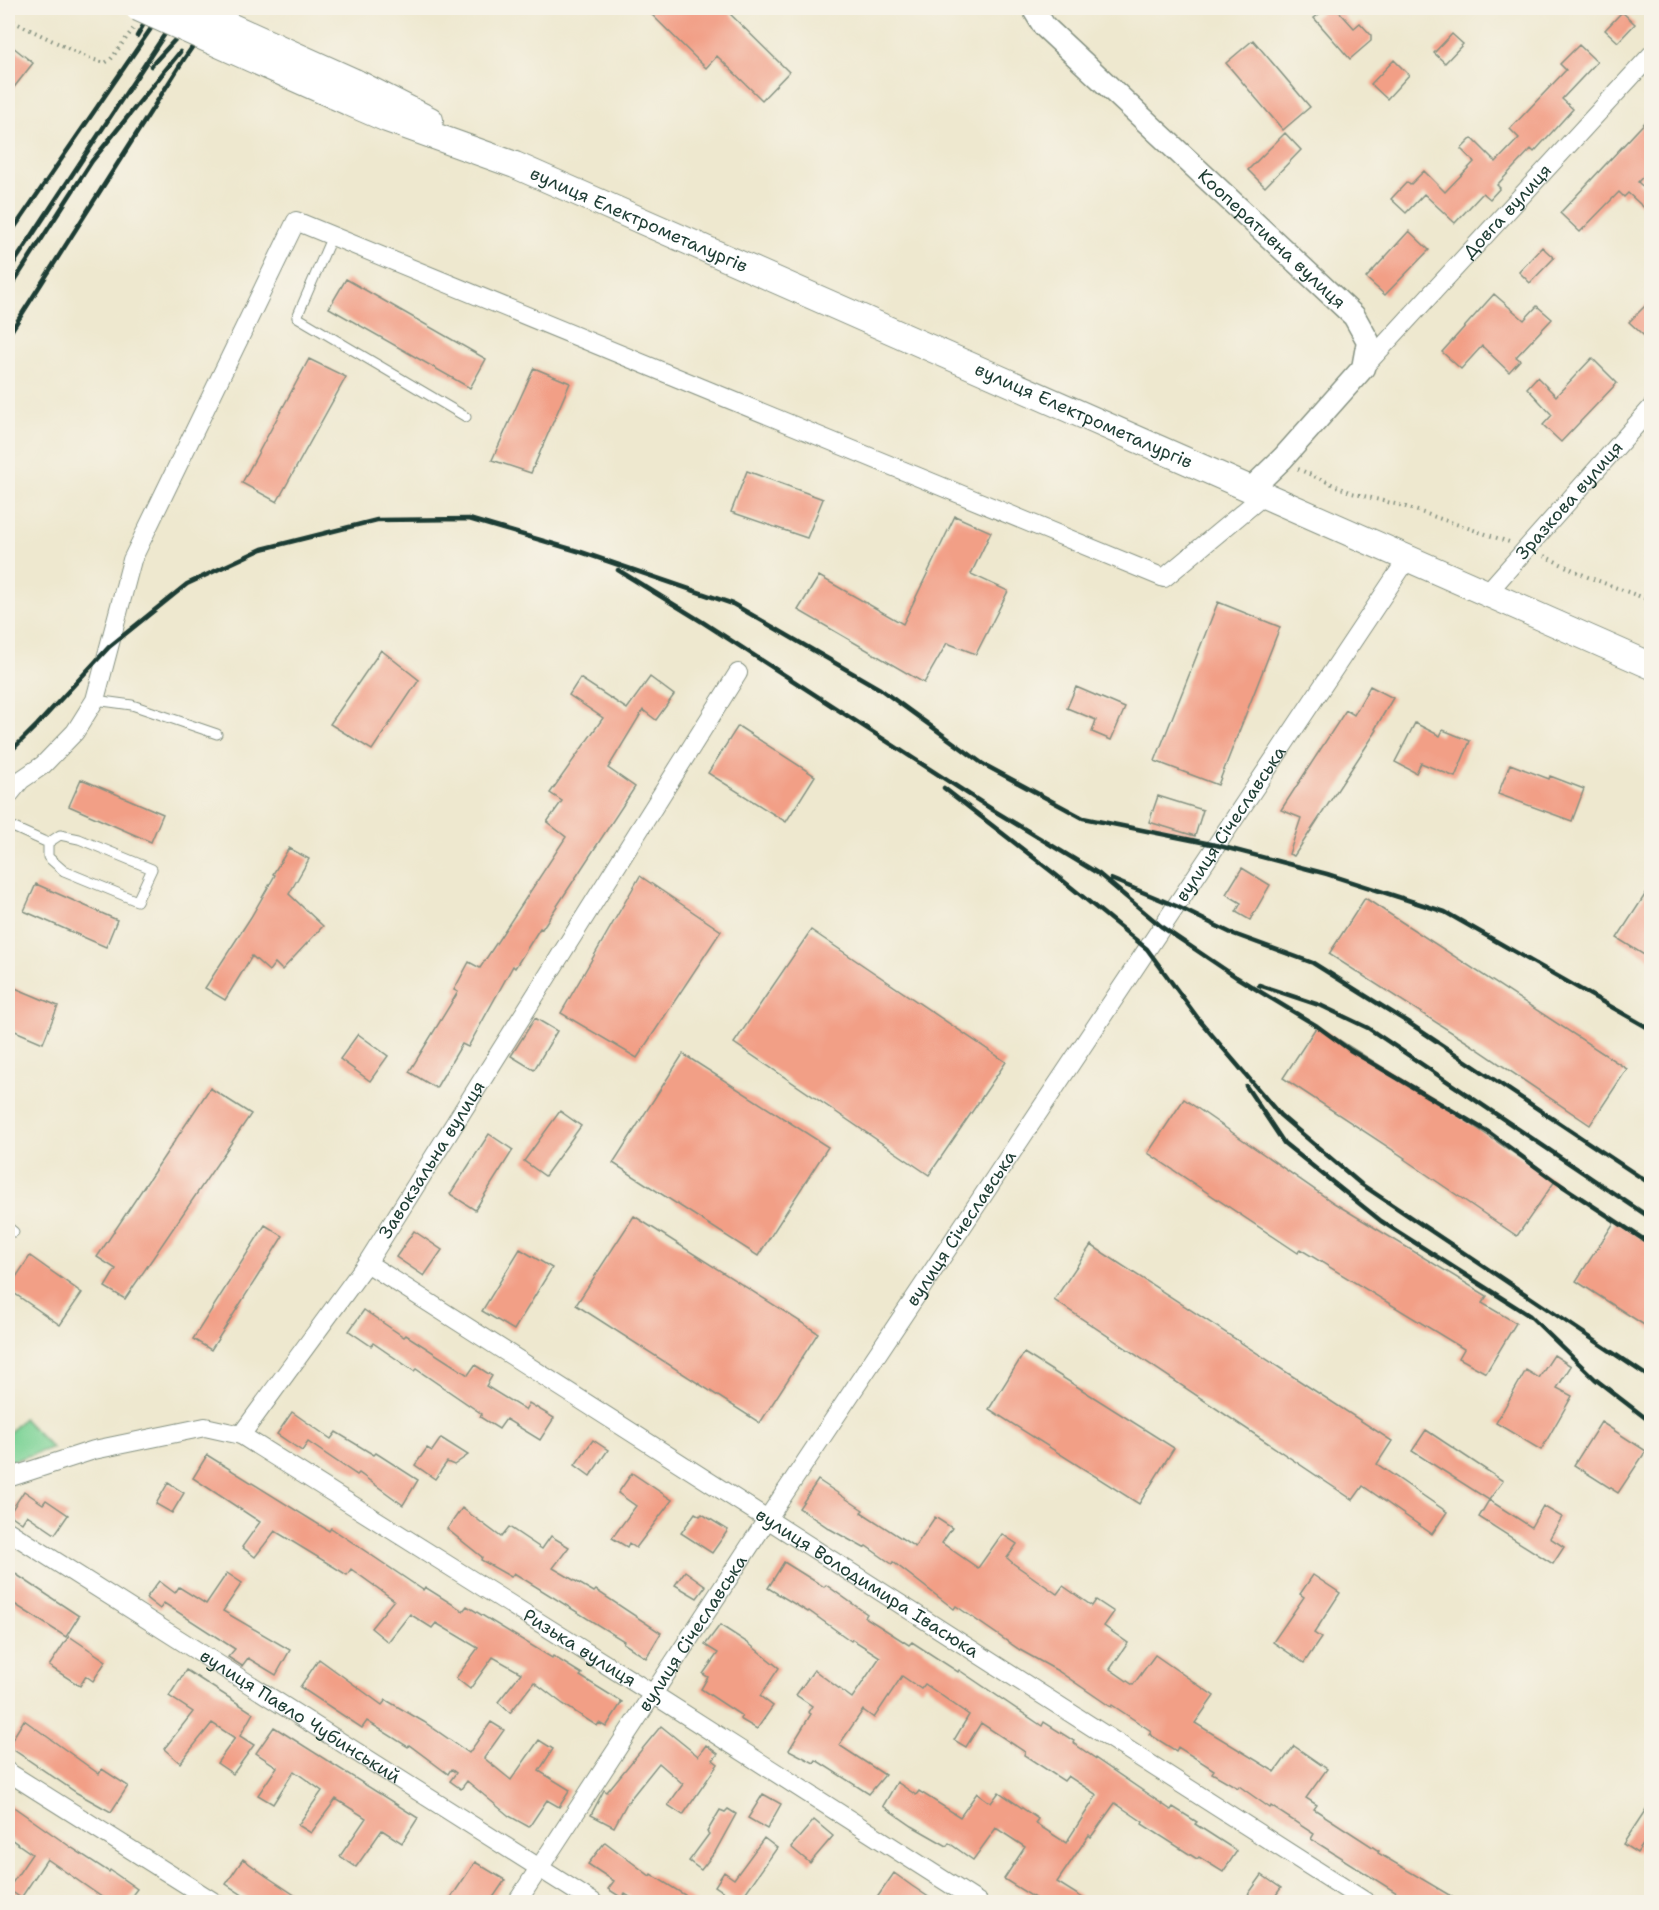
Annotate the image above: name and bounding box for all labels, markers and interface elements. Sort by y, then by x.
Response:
street label: Довга вулиця [1458,159,1557,264]
street label: вулиця Електрометалургів [526,161,751,278]
street label: Кооперативна вулиця [1193,164,1351,314]
street label: вулиця Електрометалургів [971,357,1196,474]
street label: Зразкова вулиця [1510,436,1628,565]
street label: вулиця Січеславська [1170,741,1291,906]
street label: Завокзальна вулиця [373,1076,491,1243]
street label: вулиця Січеславська [901,1146,1022,1311]
street label: вулиця Володимира Івасюка [751,1503,984,1663]
street label: вулиця Січеславська [633,1550,753,1716]
street label: Ризька вулиця [519,1603,641,1692]
street label: вулиця Павло Чубинський [195,1644,405,1789]

